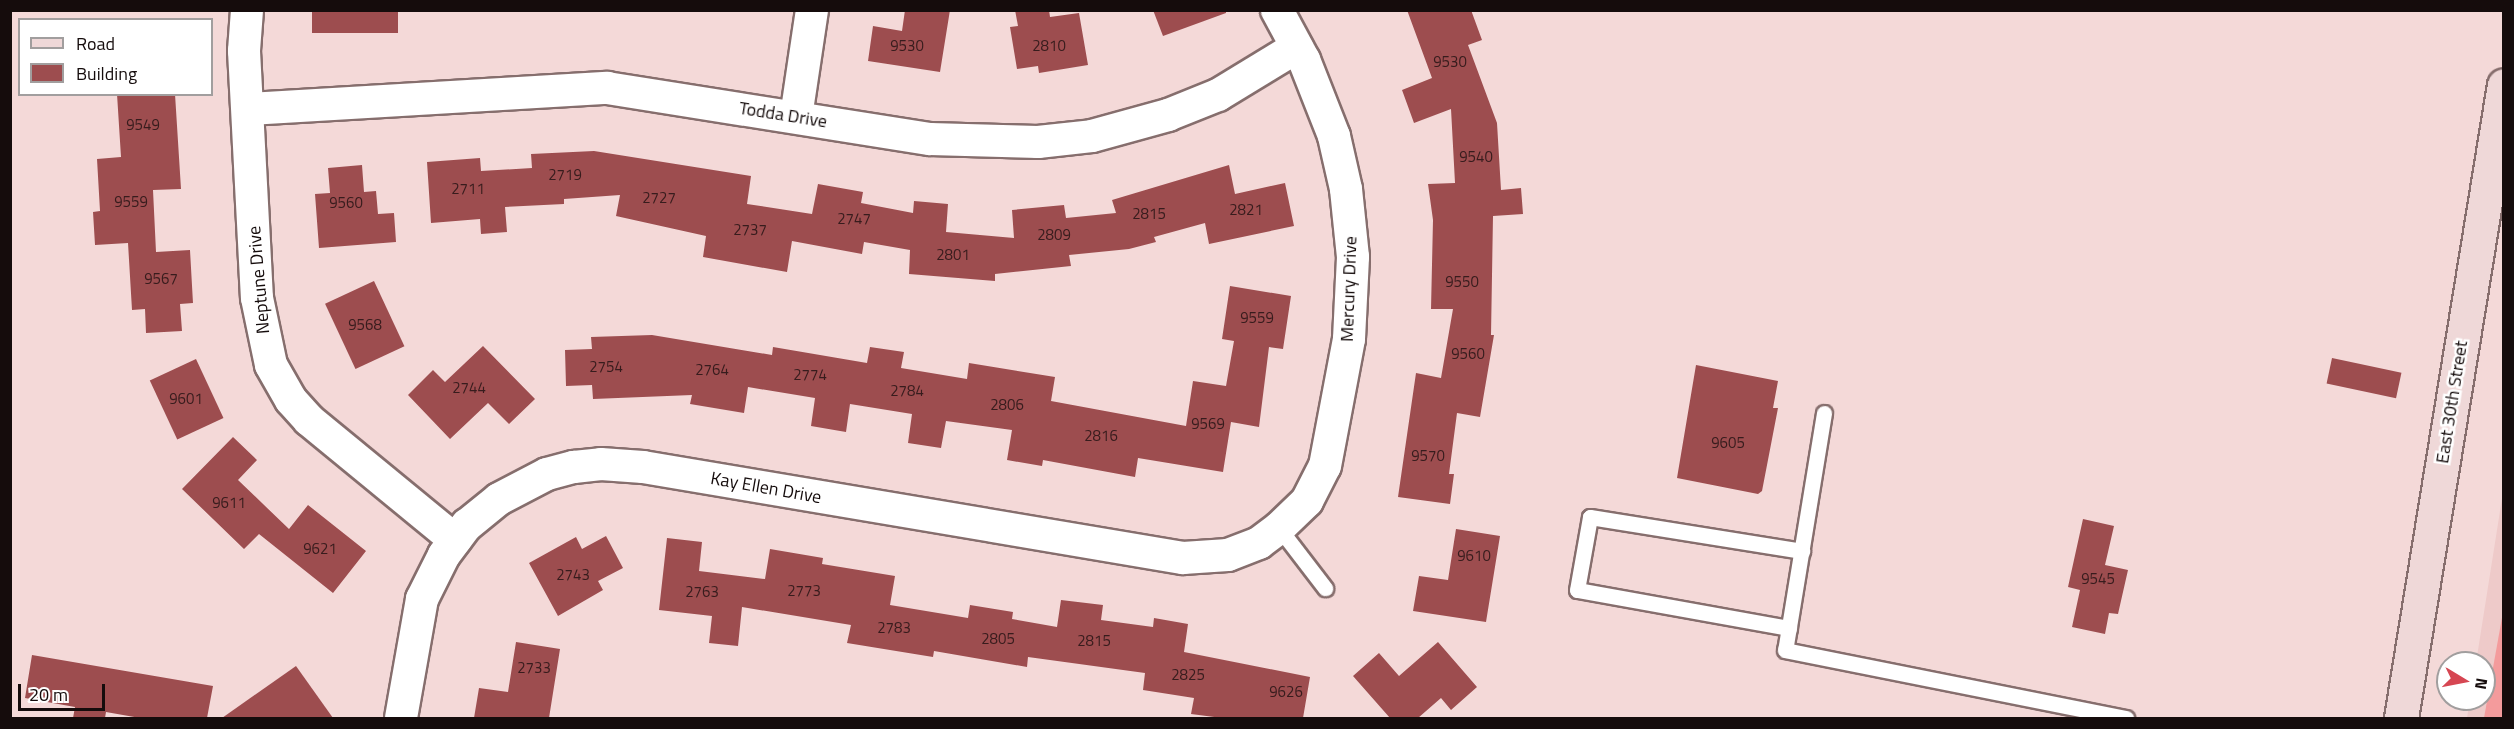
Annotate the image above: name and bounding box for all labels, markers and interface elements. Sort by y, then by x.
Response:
legend [18,18,213,96]
text: Road [76,30,115,57]
house number: 9530 [890,37,924,55]
house number: 2810 [1032,37,1066,55]
house number: 9530 [1433,53,1467,71]
text: Building [76,60,137,87]
street label: Todda Drive [737,97,829,133]
house number: 9549 [126,116,160,134]
house number: 9540 [1459,148,1493,166]
house number: 2719 [548,166,582,184]
house number: 2711 [451,180,485,198]
house number: 2727 [642,189,676,207]
house number: 9559 [114,193,148,211]
house number: 9560 [329,194,363,212]
house number: 2821 [1229,201,1263,219]
house number: 2815 [1132,205,1166,223]
house number: 2747 [837,210,871,228]
house number: 2737 [733,221,767,239]
street label: Neptune Drive [244,225,274,335]
house number: 2809 [1037,226,1071,244]
street label: Mercury Drive [1336,236,1362,342]
house number: 2801 [936,246,970,264]
house number: 9567 [144,270,178,288]
house number: 9550 [1445,273,1479,291]
house number: 9559 [1240,309,1274,327]
house number: 9568 [348,316,382,334]
street label: East 30th Street [2432,339,2472,465]
house number: 9560 [1451,345,1485,363]
house number: 2754 [589,358,623,376]
house number: 2764 [695,361,729,379]
house number: 2774 [793,366,827,384]
house number: 2744 [452,379,486,397]
house number: 2784 [890,382,924,400]
house number: 9601 [169,390,203,408]
house number: 2806 [990,396,1024,414]
house number: 9569 [1191,415,1225,433]
house number: 2816 [1084,427,1118,445]
house number: 9605 [1711,434,1745,452]
house number: 9570 [1411,447,1445,465]
street label: Kay Ellen Drive [709,468,823,508]
house number: 9611 [212,494,246,512]
house number: 9621 [303,540,337,558]
house number: 9610 [1457,547,1491,565]
house number: 2743 [556,566,590,584]
house number: 9545 [2081,570,2115,588]
house number: 2773 [787,582,821,600]
house number: 2763 [685,583,719,601]
house number: 2783 [877,619,911,637]
house number: 2805 [981,630,1015,648]
house number: 2815 [1077,632,1111,650]
north arrow [2436,651,2496,711]
house number: 2733 [517,659,551,677]
house number: 2825 [1171,666,1205,684]
scale bar [21,672,108,710]
text: N [2469,676,2495,691]
text: 20 m [29,681,68,708]
house number: 9626 [1269,683,1303,701]

